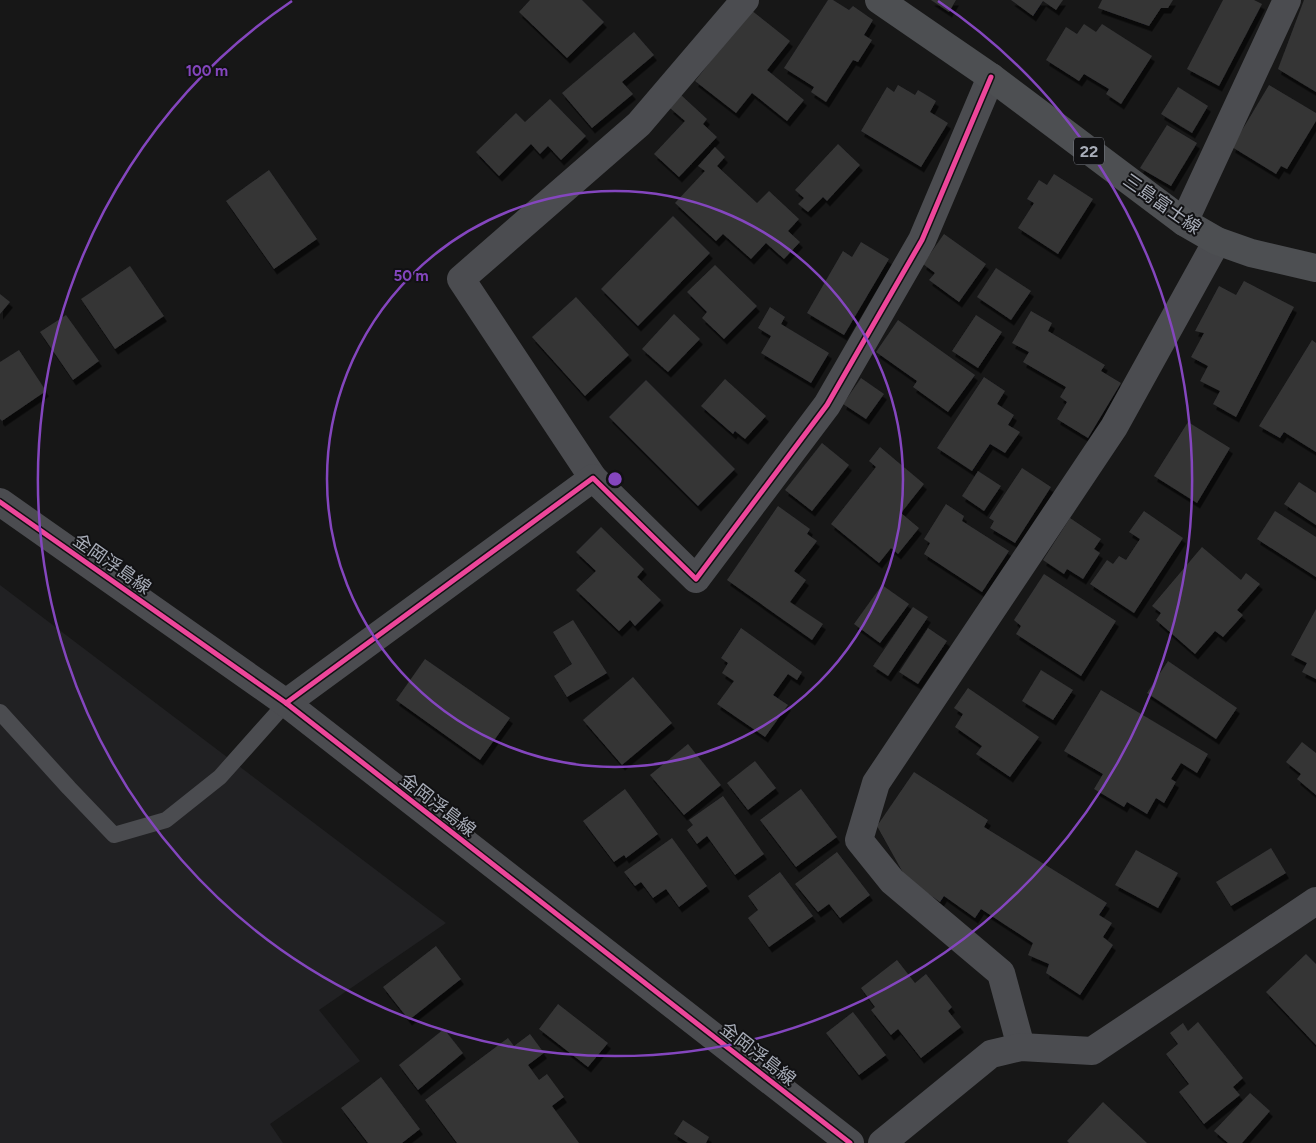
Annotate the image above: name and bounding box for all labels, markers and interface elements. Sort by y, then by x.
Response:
text: 100 m [186,62,228,80]
road number: 22 [1074,138,1104,164]
street label: 三島富士線 [1119,169,1205,239]
text: 50 m [393,267,429,285]
centre of rings [606,470,624,488]
street label: 金岡浮島線 [69,529,155,599]
street label: 金岡浮島線 [396,769,480,841]
street label: 金岡浮島線 [716,1018,800,1090]

